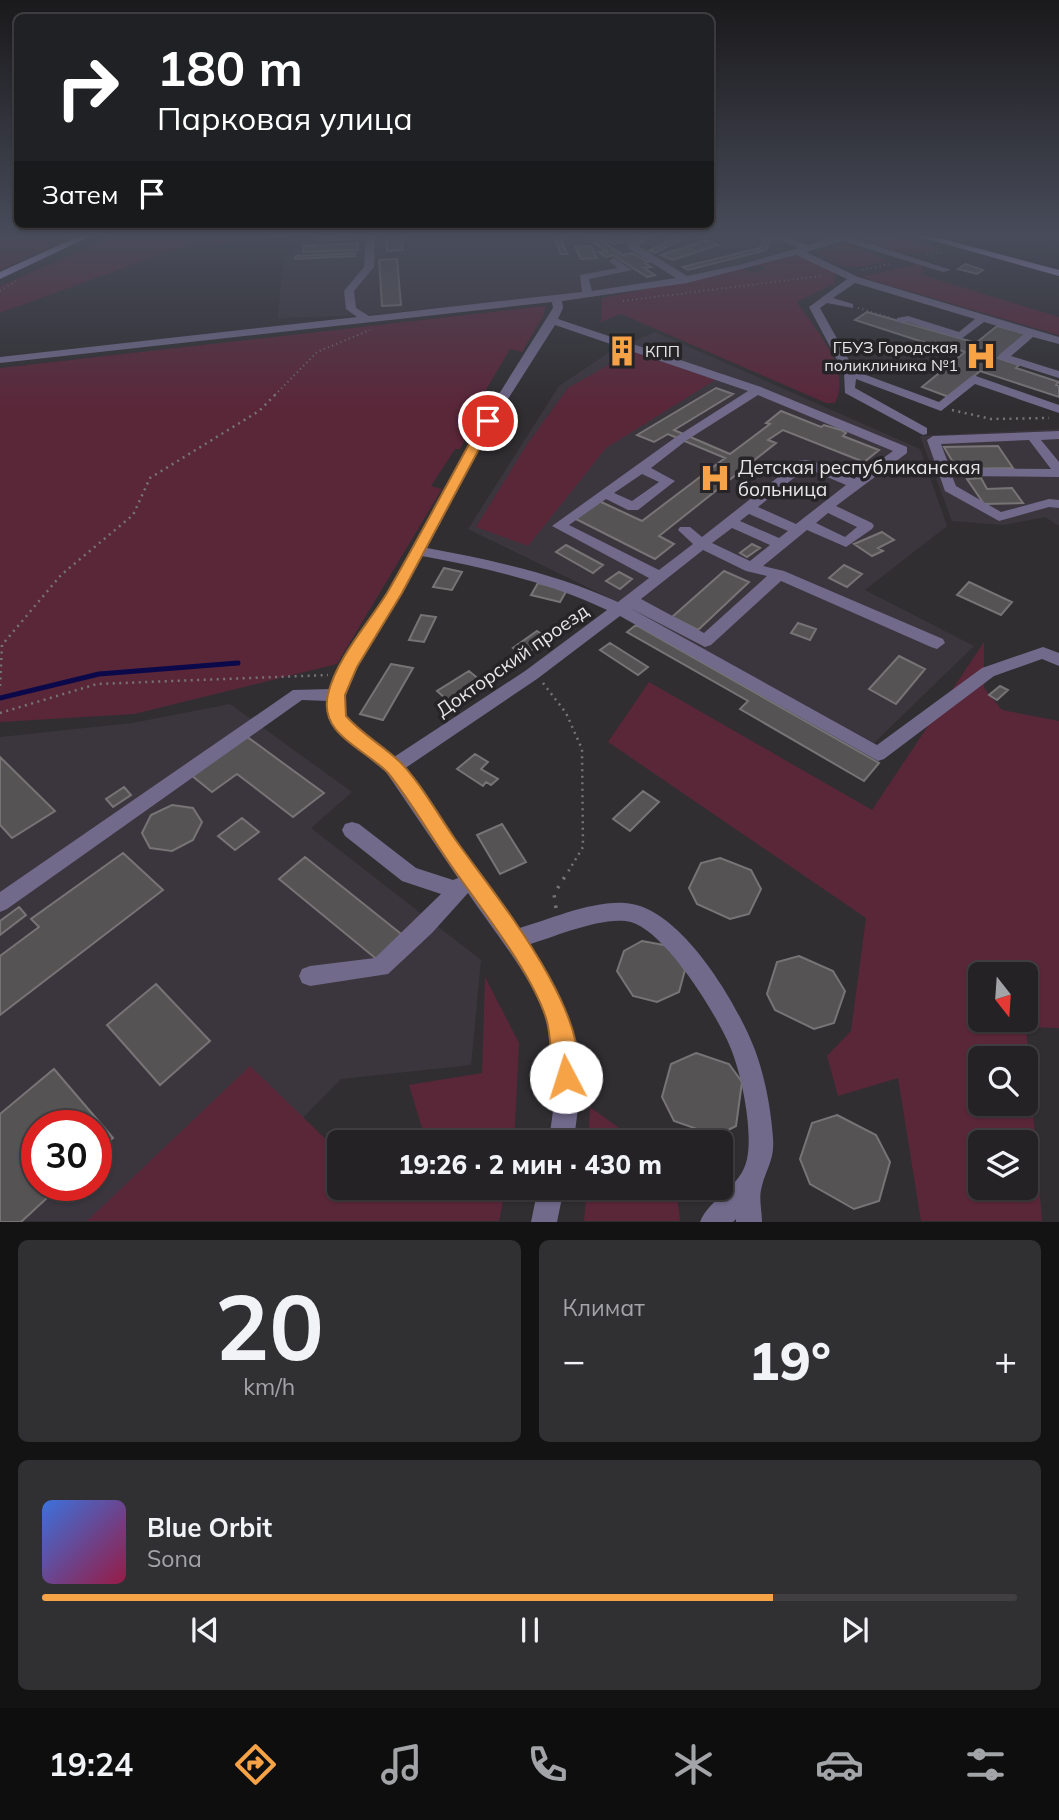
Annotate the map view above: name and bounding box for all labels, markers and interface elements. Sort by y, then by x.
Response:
text: 180 m [157,37,303,98]
icon: right [42,42,133,133]
text: Парковая улица [157,98,413,138]
icon: arrive [133,175,171,213]
text: Затем [42,178,119,211]
building icon: КПП [605,334,639,368]
place label: ГБУЗ Городская поликлиника №1 [824,337,958,375]
hospital icon: ГБУЗ Городская поликлиника №1 [964,339,998,373]
place label: КПП [645,341,680,361]
pin [458,391,518,451]
icon: arrive [469,402,507,440]
place label: Детская республиканская больница [738,455,981,501]
hospital icon: Детская республиканская больница [698,461,732,495]
street label: Докторский проезд [431,598,593,722]
north arrow [968,962,1038,1032]
map controls [968,962,1038,1200]
position arrow [529,1040,603,1114]
button: search [968,1046,1038,1116]
speed limit sign: 30 [21,1110,112,1201]
button: layers [968,1130,1038,1200]
text: 19:26 · 2 мин · 430 m [398,1148,662,1181]
text: 20 [215,1269,324,1383]
text: Климат [563,1293,645,1322]
text: 19° [749,1328,831,1393]
text: − [563,1336,585,1384]
text: + [994,1336,1017,1384]
text: km/h [243,1372,295,1401]
text: Blue Orbit [147,1511,272,1544]
text: Sona [147,1544,202,1573]
icon: previous [186,1611,224,1649]
icon: pause [511,1611,549,1649]
icon: next [836,1611,874,1649]
icon: directions [231,1740,280,1789]
icon: music [377,1740,426,1789]
icon: phone [523,1740,572,1789]
icon: climate [669,1740,718,1789]
icon: car [815,1740,864,1789]
icon: filters [961,1740,1010,1789]
text: 19:24 [49,1744,133,1784]

